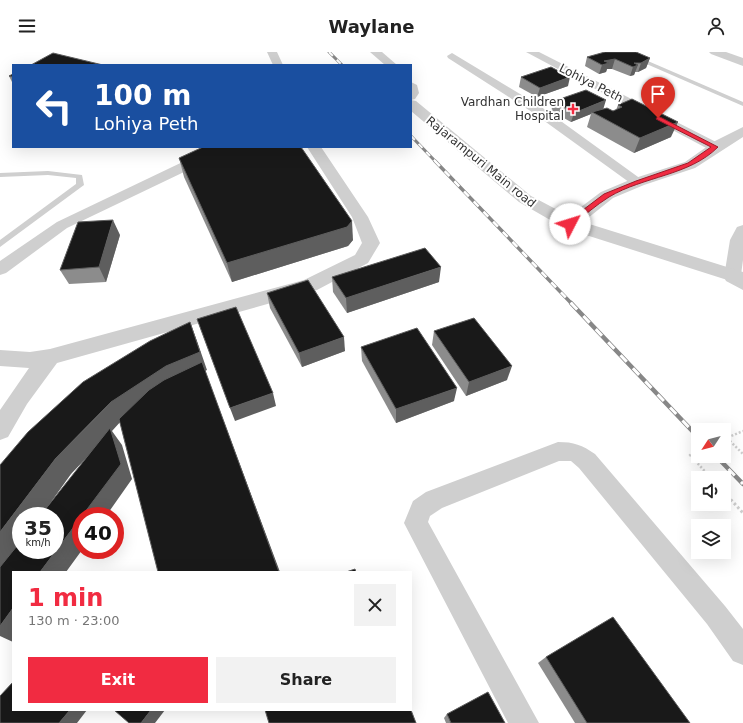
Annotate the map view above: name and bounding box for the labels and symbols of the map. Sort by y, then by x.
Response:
street label: Lohiya Peth [557,61,625,105]
pin [641,77,675,118]
place label: Vardhan Children Hospital [461,95,564,123]
marker: Vardhan Children Hospital [567,103,579,115]
street label: Rajarampuri Main road [423,114,539,210]
position arrow [549,203,591,245]
north arrow [691,423,731,463]
speed limit sign: 40 [72,507,124,559]

